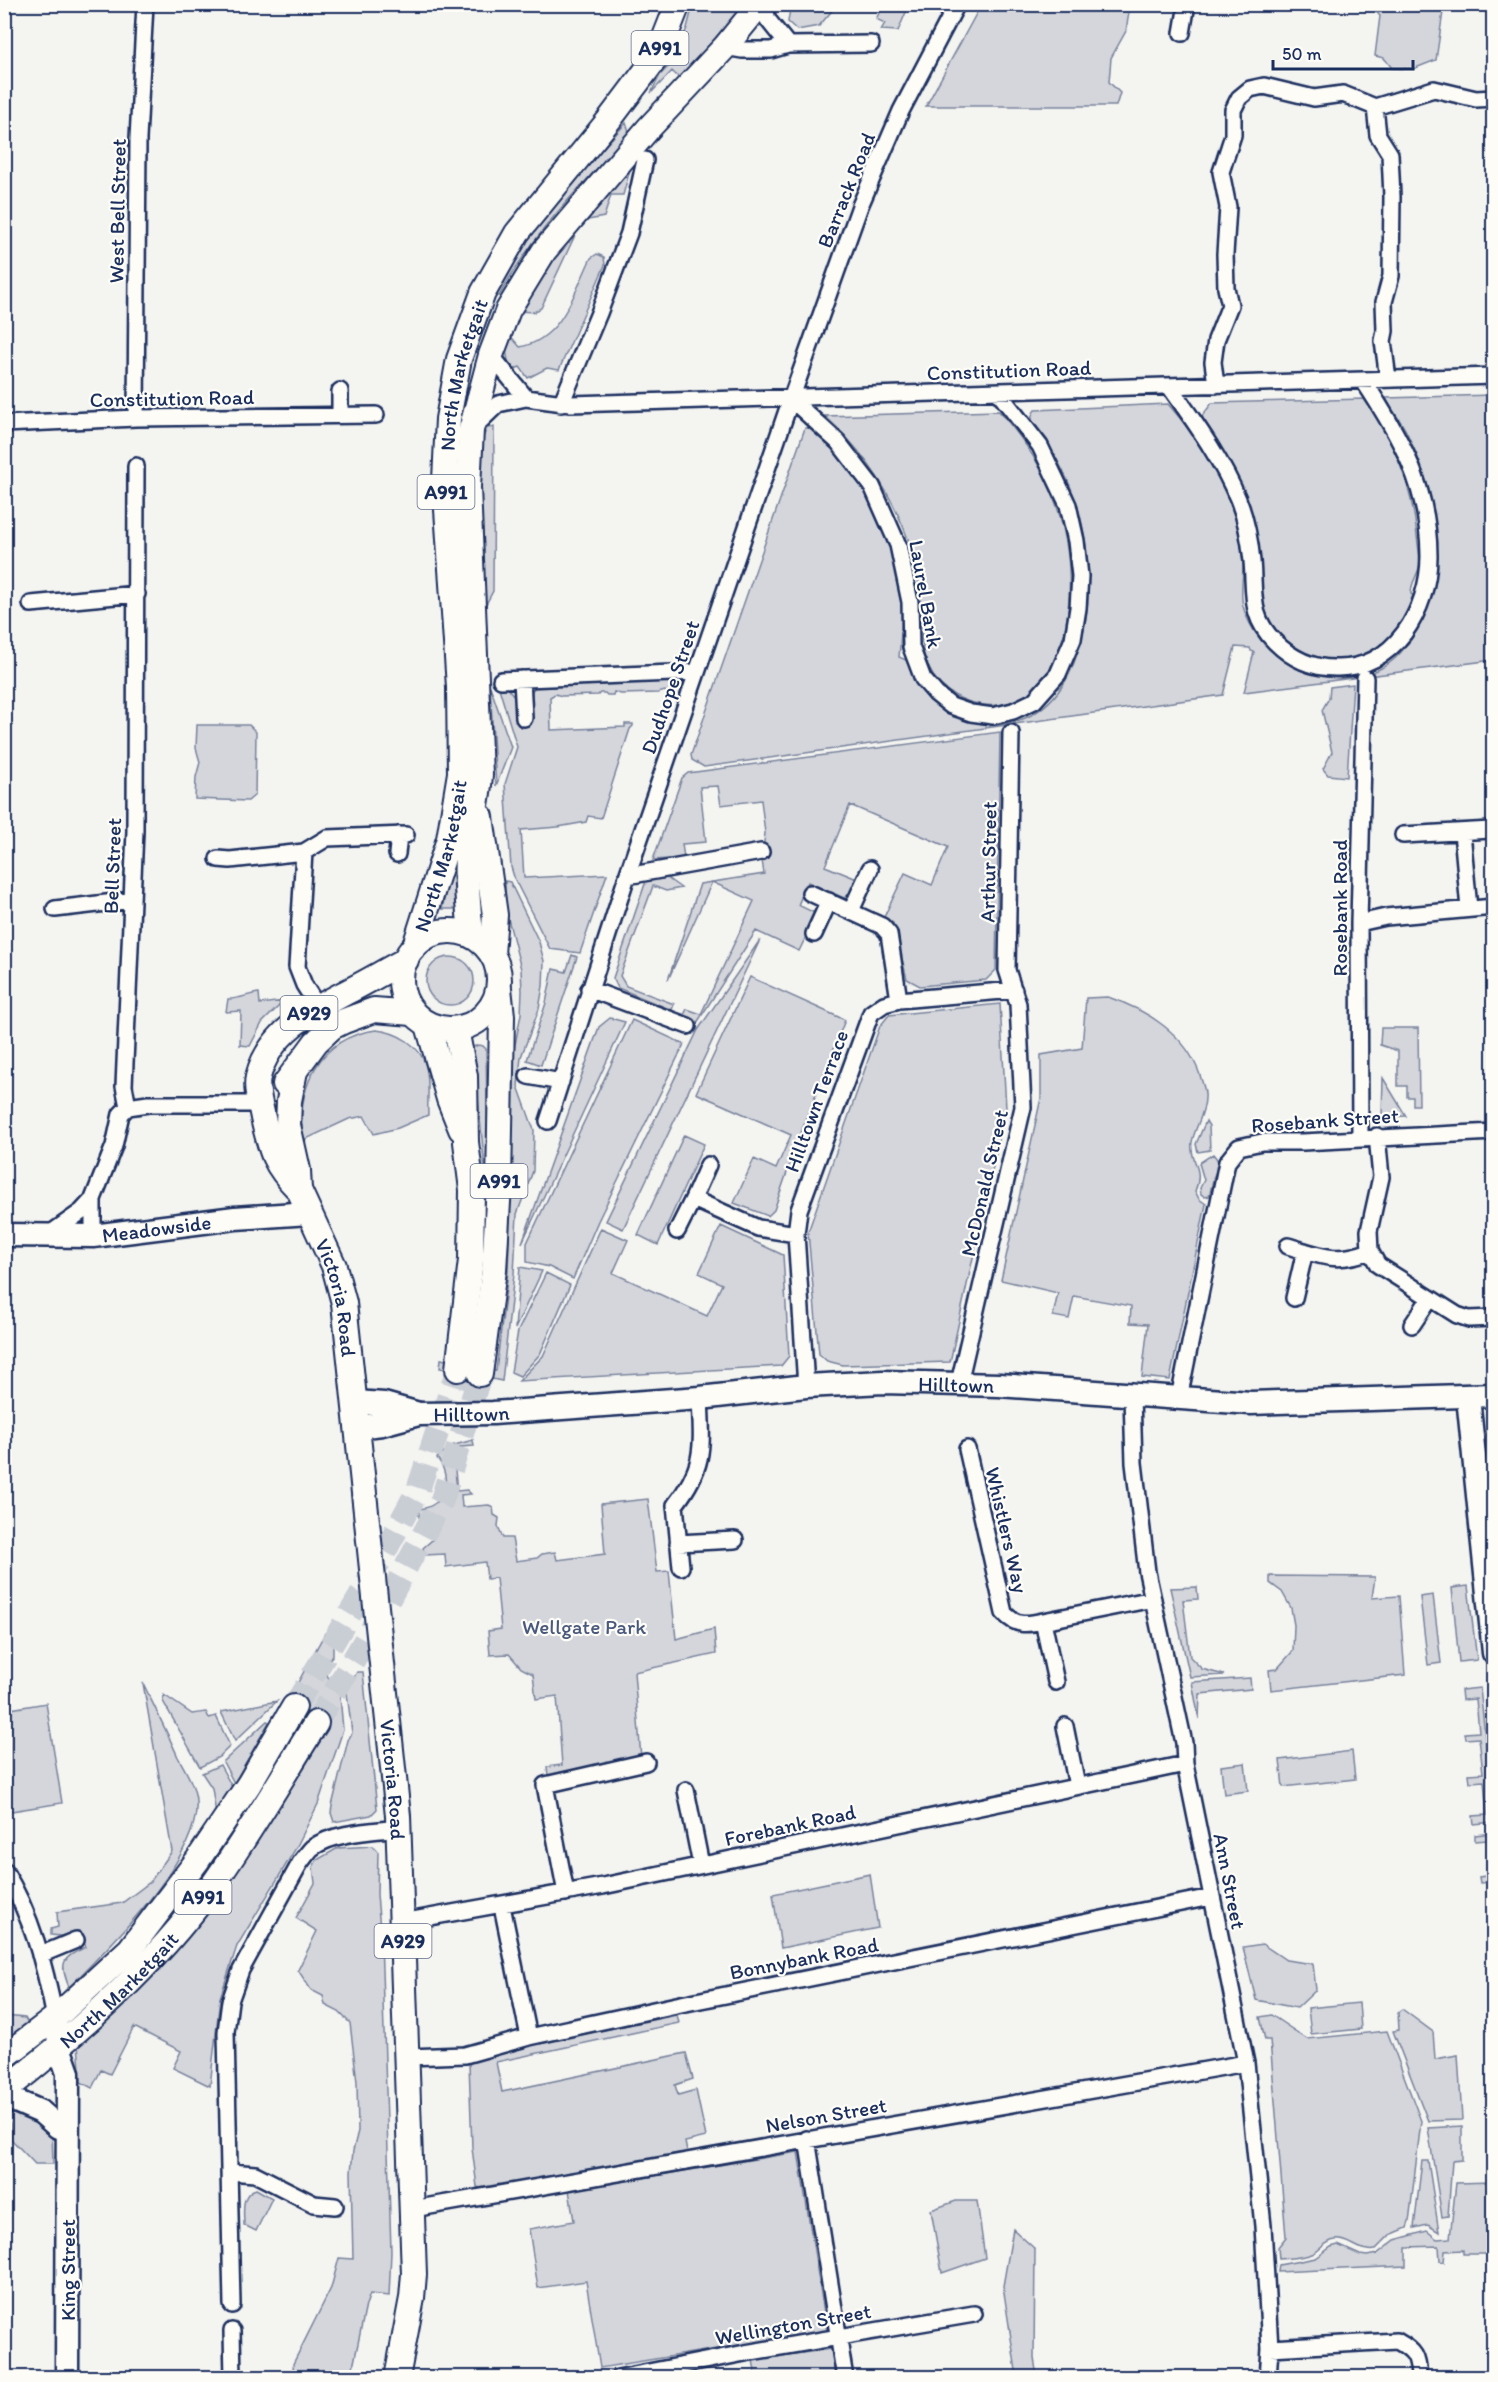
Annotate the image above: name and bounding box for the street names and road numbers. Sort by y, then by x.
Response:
road number: A991 [632,31,688,65]
street label: Barrack Road [812,129,880,251]
street label: West Bell Street [103,138,131,284]
street label: North Marketgait [434,295,492,452]
street label: Constitution Road [926,355,1092,385]
street label: Constitution Road [89,384,255,412]
road number: A991 [418,475,474,509]
street label: Laurel Bank [904,538,948,650]
street label: Dudhope Street [635,617,705,757]
street label: North Marketgait [408,778,471,935]
street label: Arthur Street [974,801,1002,923]
street label: Bell Street [98,817,126,914]
street label: Rosebank Road [1327,840,1352,976]
road number: A929 [280,996,338,1030]
street label: Hilltown Terrace [779,1026,853,1176]
street label: Rosebank Street [1250,1102,1400,1138]
street label: McDonald Street [955,1107,1013,1259]
road number: A991 [470,1164,528,1198]
street label: Meadowside [100,1209,213,1247]
street label: Victoria Road [310,1234,362,1358]
street label: Hilltown [918,1370,994,1397]
street label: Hilltown [433,1399,510,1426]
street label: Whistlers Way [980,1465,1034,1596]
street label: Victoria Road [375,1718,411,1841]
street label: Forebank Road [722,1799,858,1851]
street label: Ann Street [1208,1831,1252,1931]
road number: A991 [174,1880,232,1914]
road number: A929 [374,1924,432,1958]
street label: North Marketgait [54,1926,183,2053]
street label: Bonnybank Road [727,1931,881,1985]
street label: Nelson Street [764,2092,889,2138]
street label: King Street [55,2219,80,2321]
street label: Wellington Street [713,2298,873,2350]

